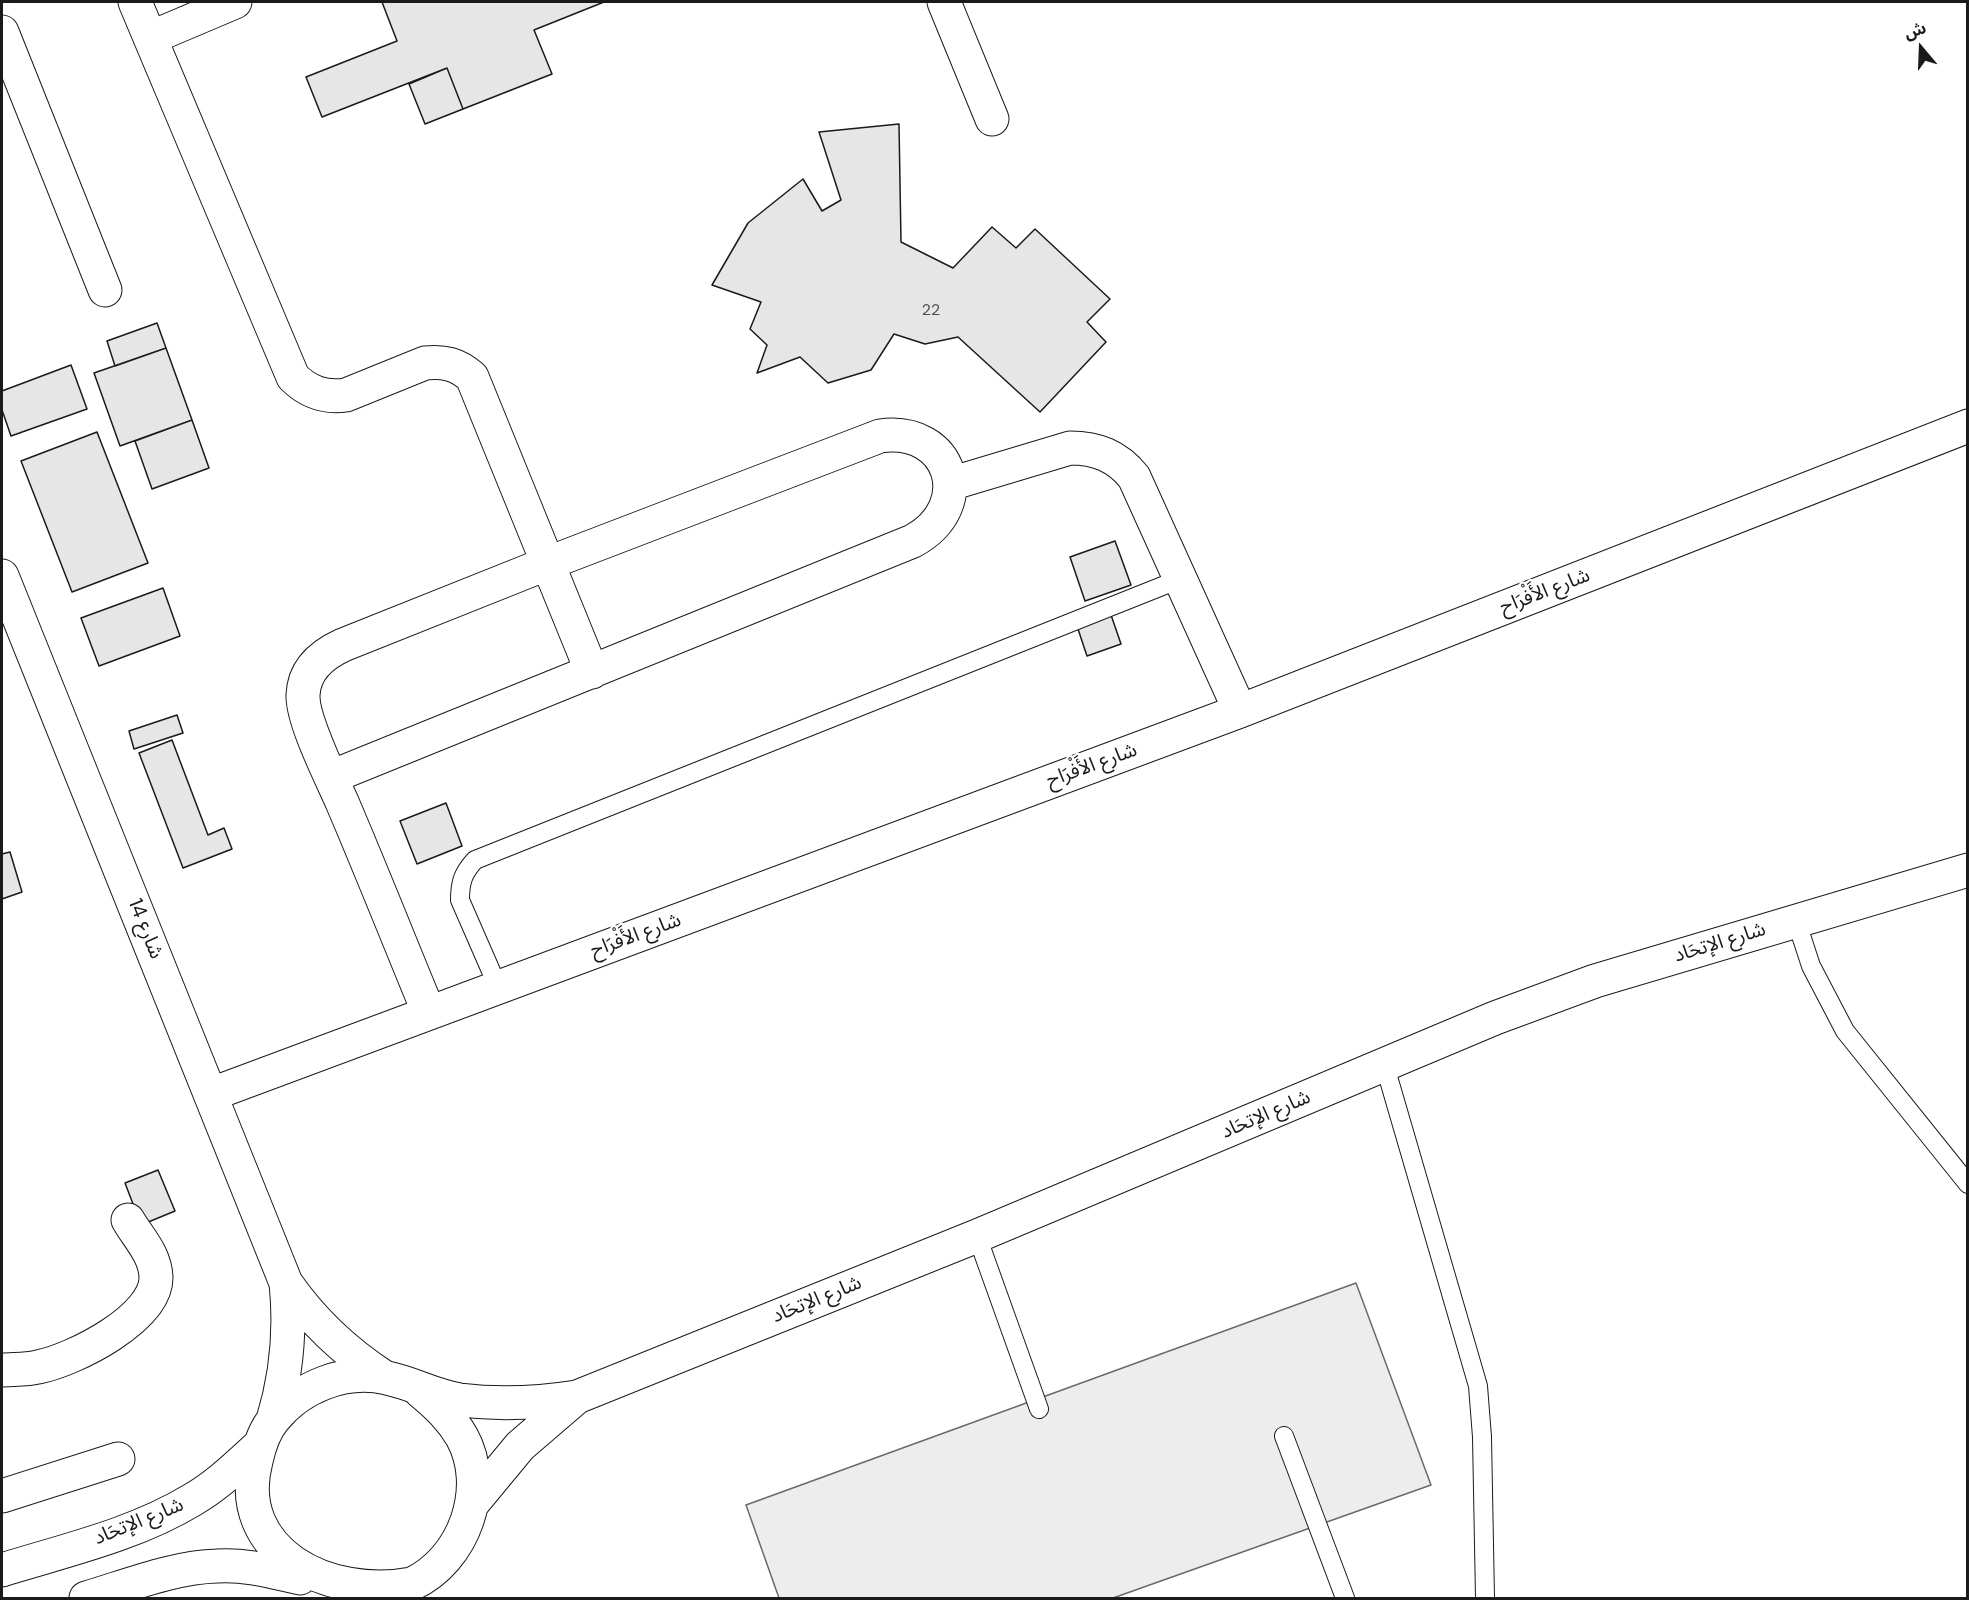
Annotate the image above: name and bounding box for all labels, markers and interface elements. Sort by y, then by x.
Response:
text: ش [1901,17,1929,44]
north arrow [1891,18,1951,78]
house number: 22 [922,301,940,321]
street label: شارع الأَفْرَاح [1497,564,1593,620]
street label: شارع الأَفْرَاح [1043,739,1141,793]
street label: شارع 14 [122,895,168,963]
street label: شارع الأَفْرَاح [587,909,685,963]
street label: شارع الإتحَاد [1671,918,1769,968]
street label: شارع الإتحَاد [1218,1085,1314,1145]
street label: شارع الإتحَاد [769,1271,865,1329]
street label: شارع الإتحَاد [91,1493,187,1551]

